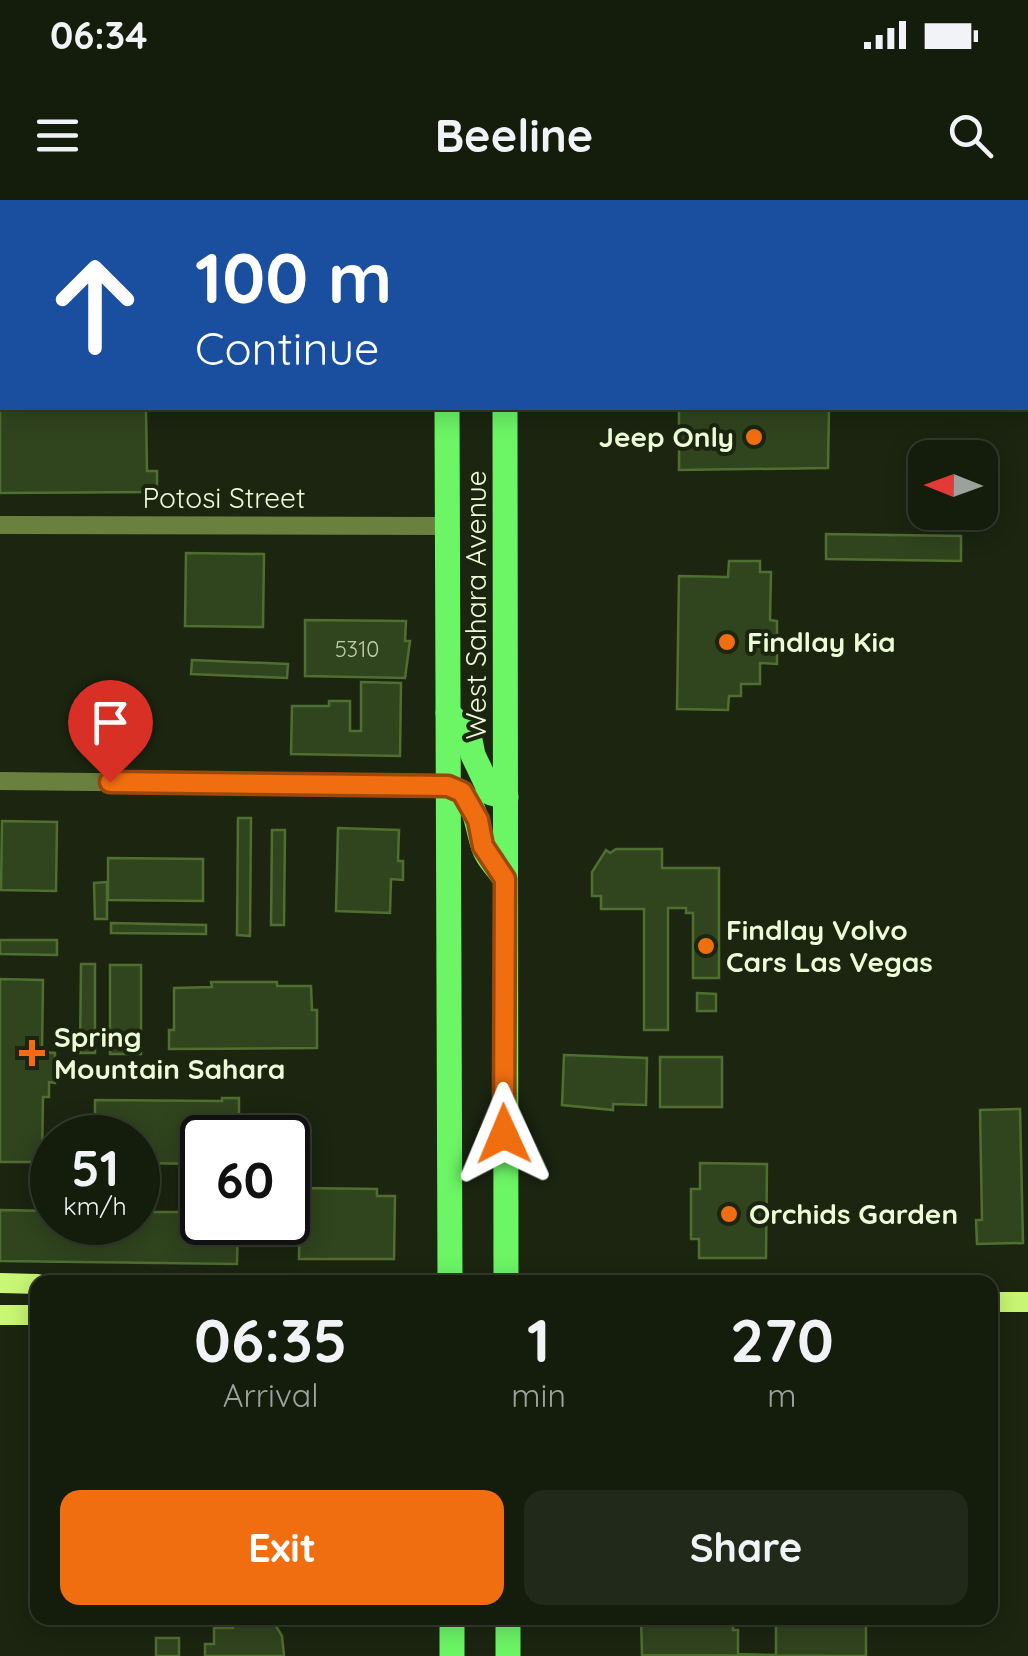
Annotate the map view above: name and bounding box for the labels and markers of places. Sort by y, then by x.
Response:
place label: Jeep Only [599,419,734,454]
marker: Jeep Only [743,426,765,448]
place label: Findlay Kia [747,624,896,659]
marker: Findlay Kia [716,631,738,653]
pin [68,680,153,783]
place label: Findlay Volvo Cars Las Vegas [726,912,933,979]
marker: Findlay Volvo Cars Las Vegas [695,935,717,957]
place label: Spring Mountain Sahara [54,1019,285,1086]
marker: Spring Mountain Sahara [19,1040,45,1066]
place label: Orchids Garden [749,1196,958,1231]
marker: Orchids Garden [718,1203,740,1225]

